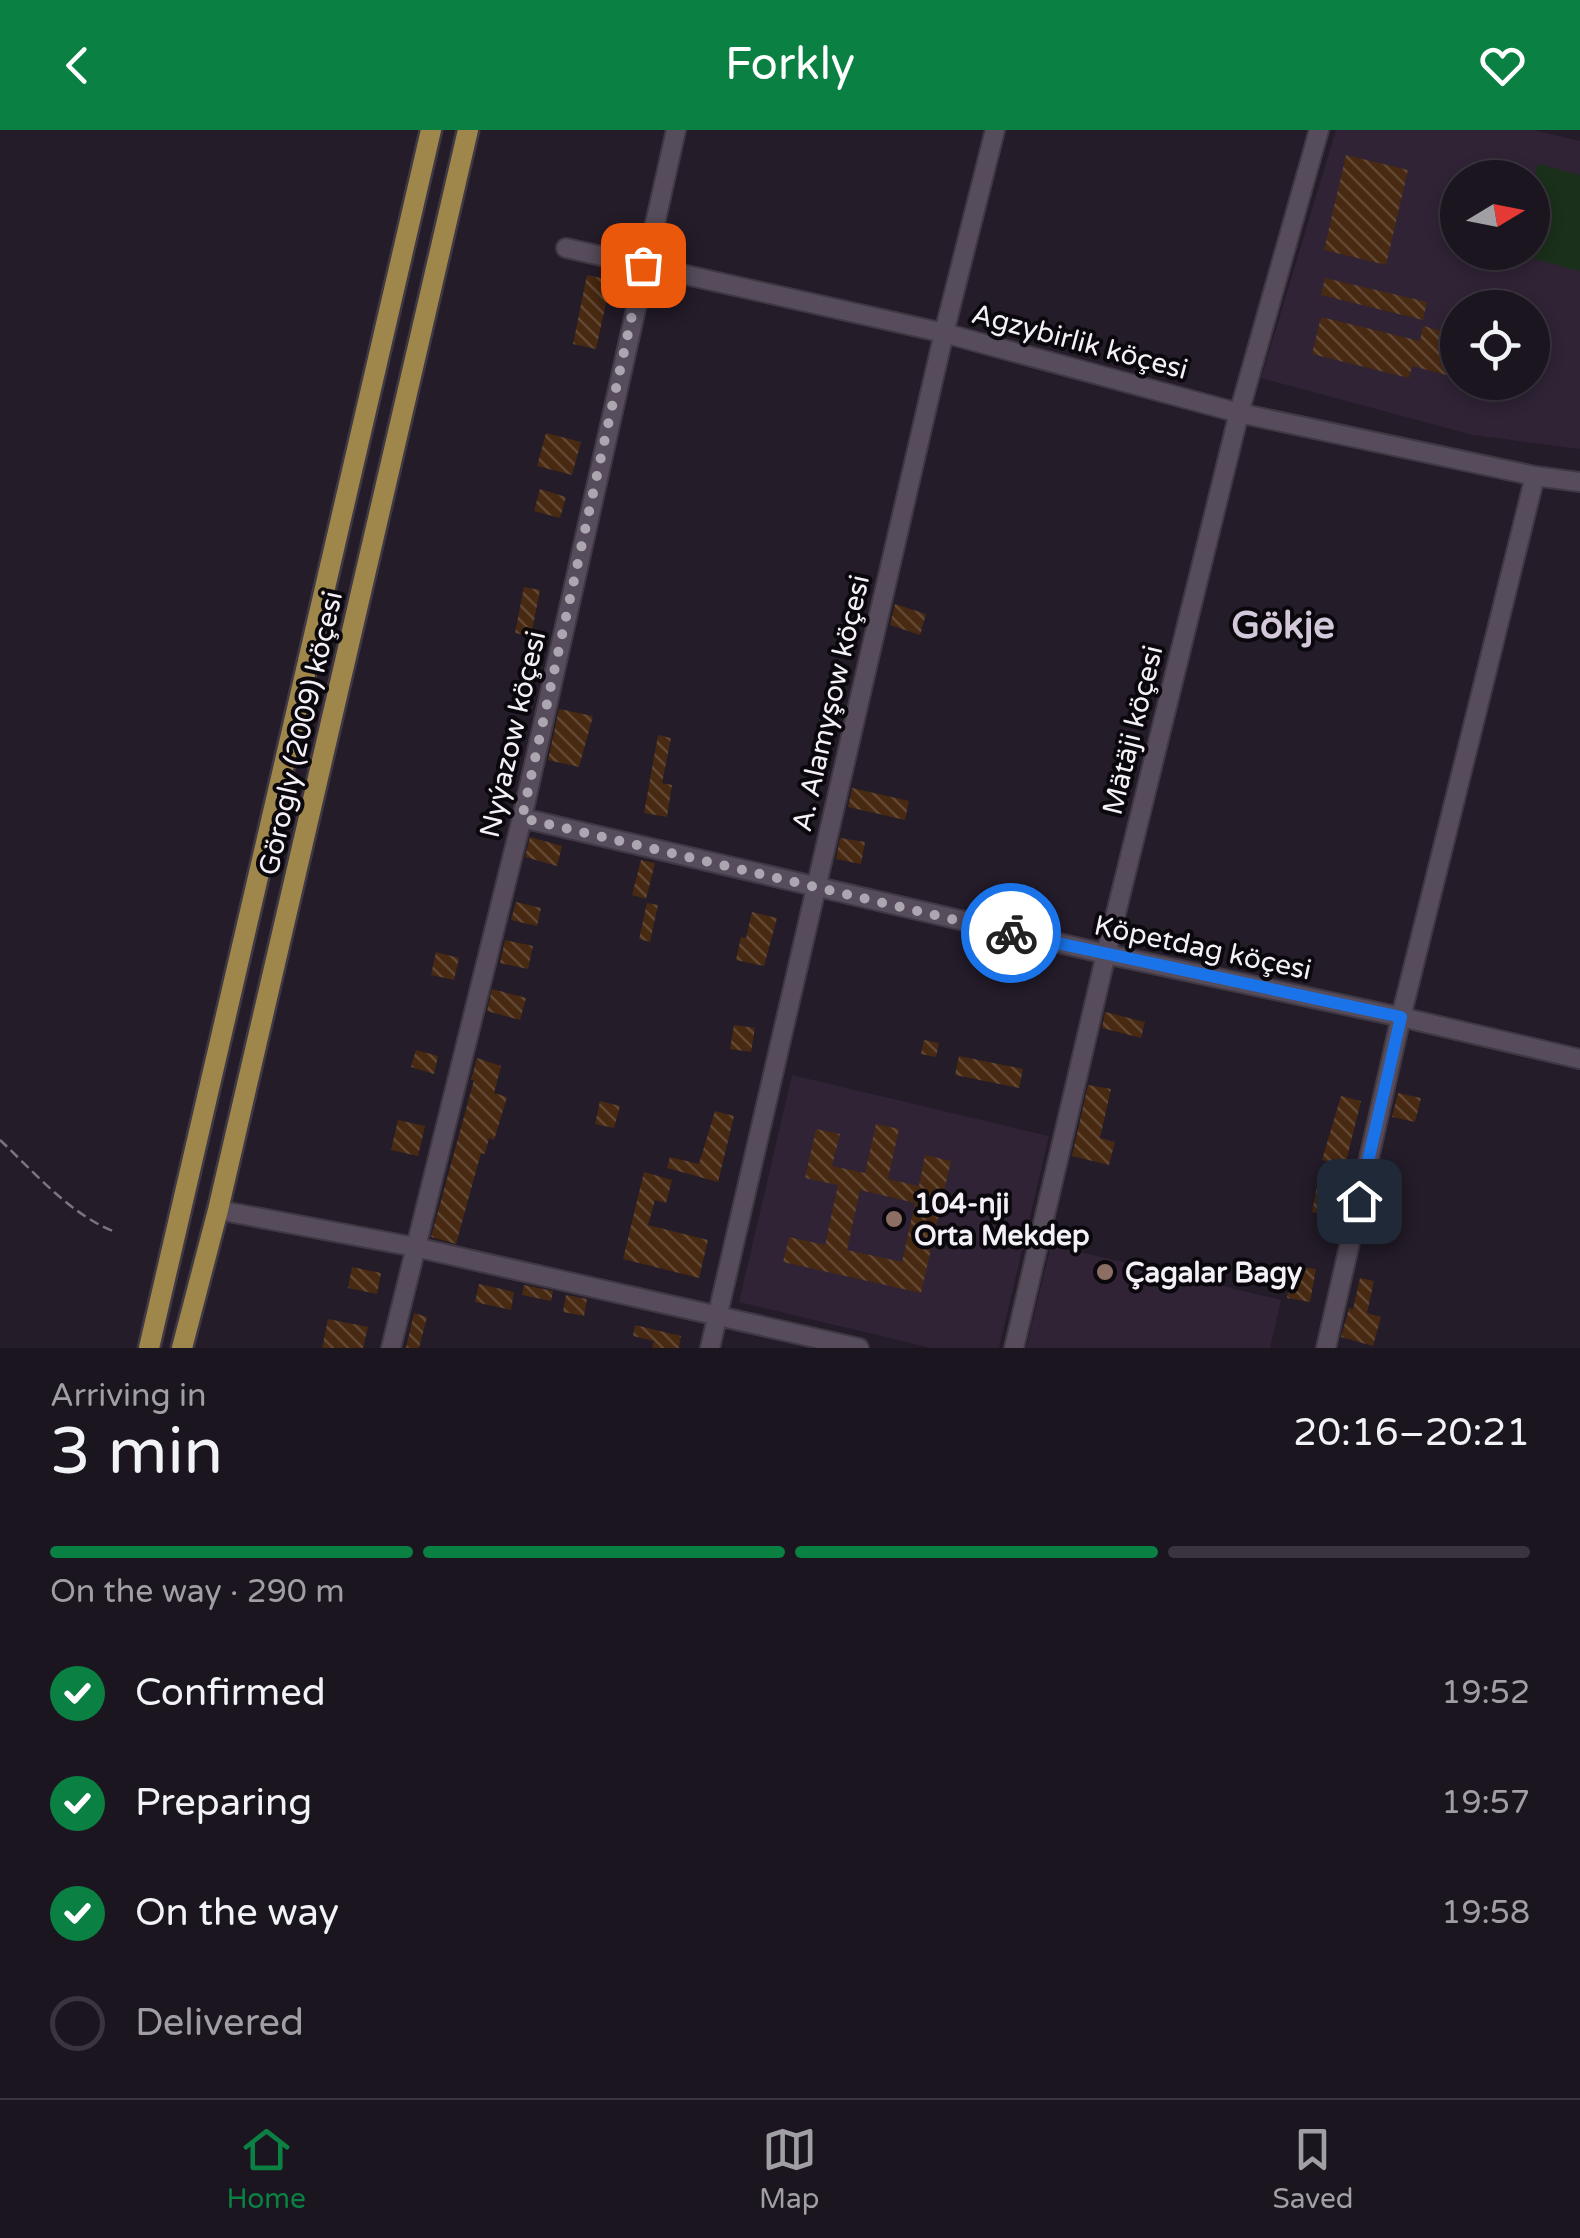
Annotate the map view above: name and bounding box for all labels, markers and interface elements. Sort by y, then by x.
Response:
icon: back [50,38,105,93]
text: Forkly [725,38,855,92]
icon: heart [1475,38,1530,93]
north arrow [1440,160,1550,270]
map controls [1440,160,1550,400]
pin [601,223,686,308]
icon: bag [616,238,671,293]
button: locate [1440,290,1550,400]
street label: Agzybirlik köçesi [968,297,1191,387]
street label: A. Alamyşow köçesi [785,572,877,835]
street label: Görogly (2009) köçesi [252,588,350,879]
district label: Gökje [1231,603,1335,649]
street label: Nyýazow köçesi [473,627,553,841]
street label: Mätäji köçesi [1096,642,1170,818]
courier [961,883,1061,983]
icon: bike [984,906,1039,961]
street label: Köpetdag köçesi [1091,908,1315,988]
pin [1317,1159,1402,1244]
icon: home [1332,1174,1387,1229]
place label: 104-nji Orta Mekdep [914,1187,1090,1253]
marker: 104-nji Orta Mekdep [883,1208,905,1230]
place label: Çagalar Bagy [1125,1256,1302,1290]
marker: Çagalar Bagy [1094,1261,1116,1283]
text: Arriving in [50,1377,207,1415]
text: 20:16–20:21 [1293,1410,1530,1456]
text: 3 min [50,1413,223,1492]
text: On the way · 290 m [50,1573,345,1611]
icon: check [50,1666,105,1721]
text: Confirmed [135,1670,326,1716]
text: 19:52 [1441,1674,1530,1712]
icon: check [50,1776,105,1831]
text: Preparing [135,1780,312,1826]
text: 19:57 [1441,1784,1530,1822]
icon: check [50,1886,105,1941]
text: On the way [135,1890,339,1936]
text: 19:58 [1441,1894,1530,1932]
text: Delivered [135,2000,304,2046]
tab: Home [227,2122,306,2216]
tab: Map [759,2122,819,2216]
tab: Saved [1273,2122,1353,2216]

